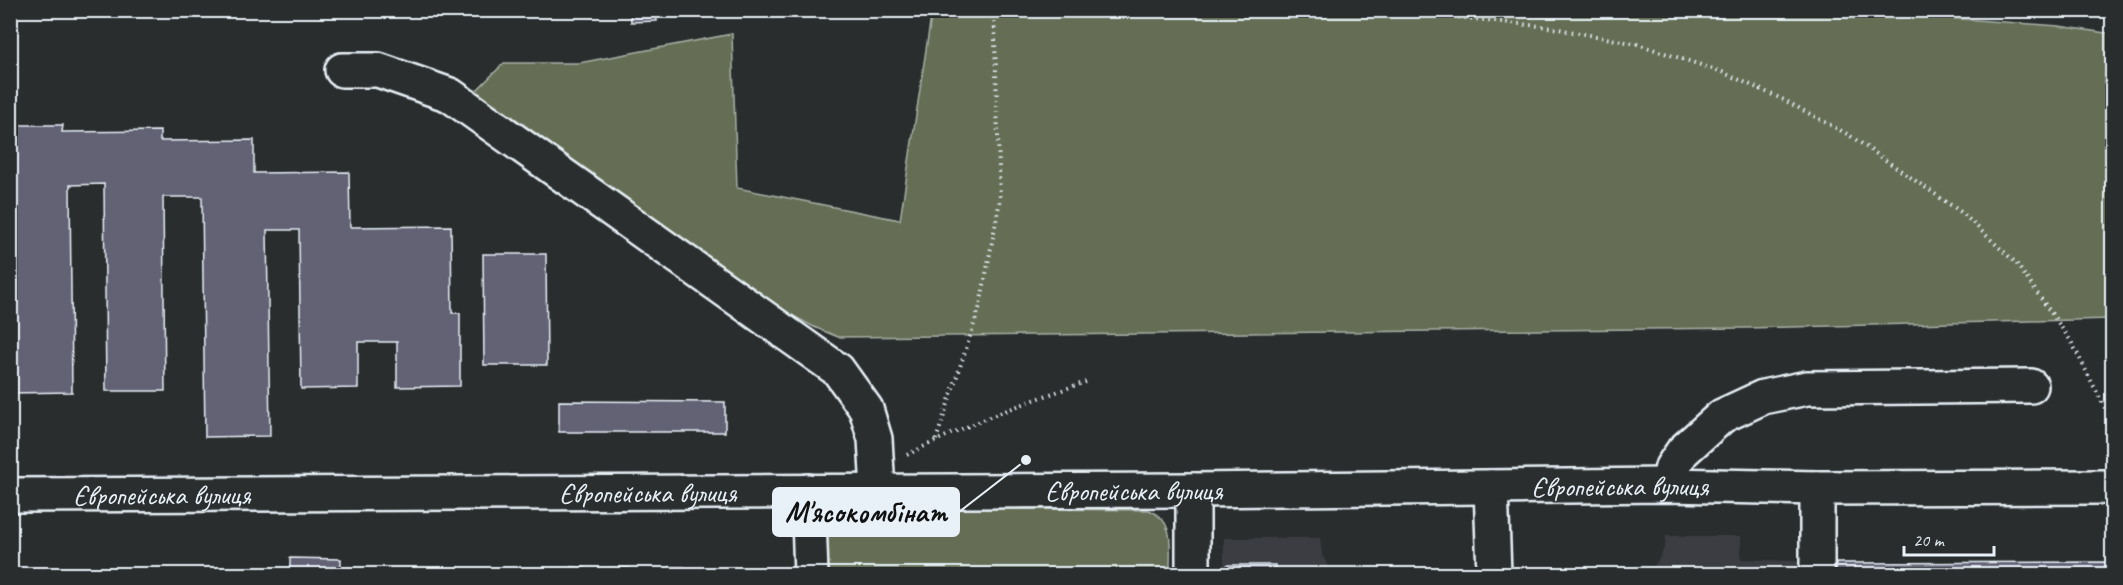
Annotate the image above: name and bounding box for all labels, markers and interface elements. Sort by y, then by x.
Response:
street label: Європейська вулиця [1531,467,1710,504]
street label: Європейська вулиця [1045,472,1224,508]
street label: Європейська вулиця [559,474,738,510]
street label: Європейська вулиця [73,476,252,512]
callout: М'ясокомбінат [773,488,959,536]
text: М'ясокомбінат [785,493,949,531]
scale bar [1904,519,1994,557]
text: 20 m [1913,529,1946,551]

